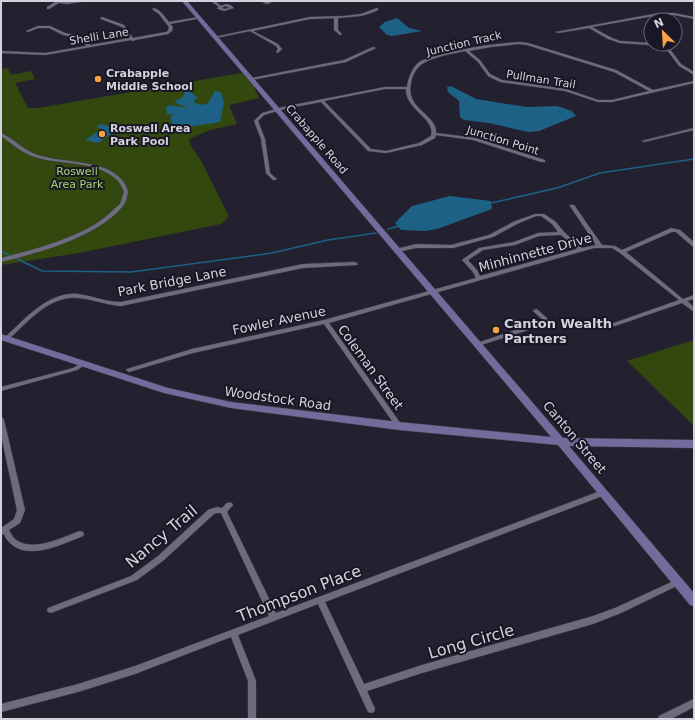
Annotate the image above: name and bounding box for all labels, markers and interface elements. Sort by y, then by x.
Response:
north arrow [643,12,683,52]
text: N [652,16,666,31]
street label: Shelli Lane [68,25,130,48]
street label: Junction Track [424,28,503,59]
place label: Crabapple Middle School [106,67,193,93]
street label: Pullman Trail [505,68,576,91]
marker: Crabapple Middle School [93,74,103,84]
street label: Crabapple Road [283,102,350,177]
place label: Roswell Area Park Pool [110,122,190,148]
street label: Junction Point [464,123,541,158]
marker: Roswell Area Park Pool [97,129,107,139]
park label: Roswell Area Park [51,165,104,191]
street label: Minhinnette Drive [477,230,593,275]
street label: Park Bridge Lane [117,264,228,299]
street label: Fowler Avenue [231,303,327,338]
place label: Canton Wealth Partners [504,316,612,346]
street label: Coleman Street [335,322,406,413]
marker: Canton Wealth Partners [491,325,501,335]
street label: Woodstock Road [224,384,332,413]
street label: Canton Street [540,398,609,477]
street label: Nancy Trail [122,501,201,572]
street label: Thompson Place [234,561,364,626]
street label: Long Circle [426,620,516,663]

